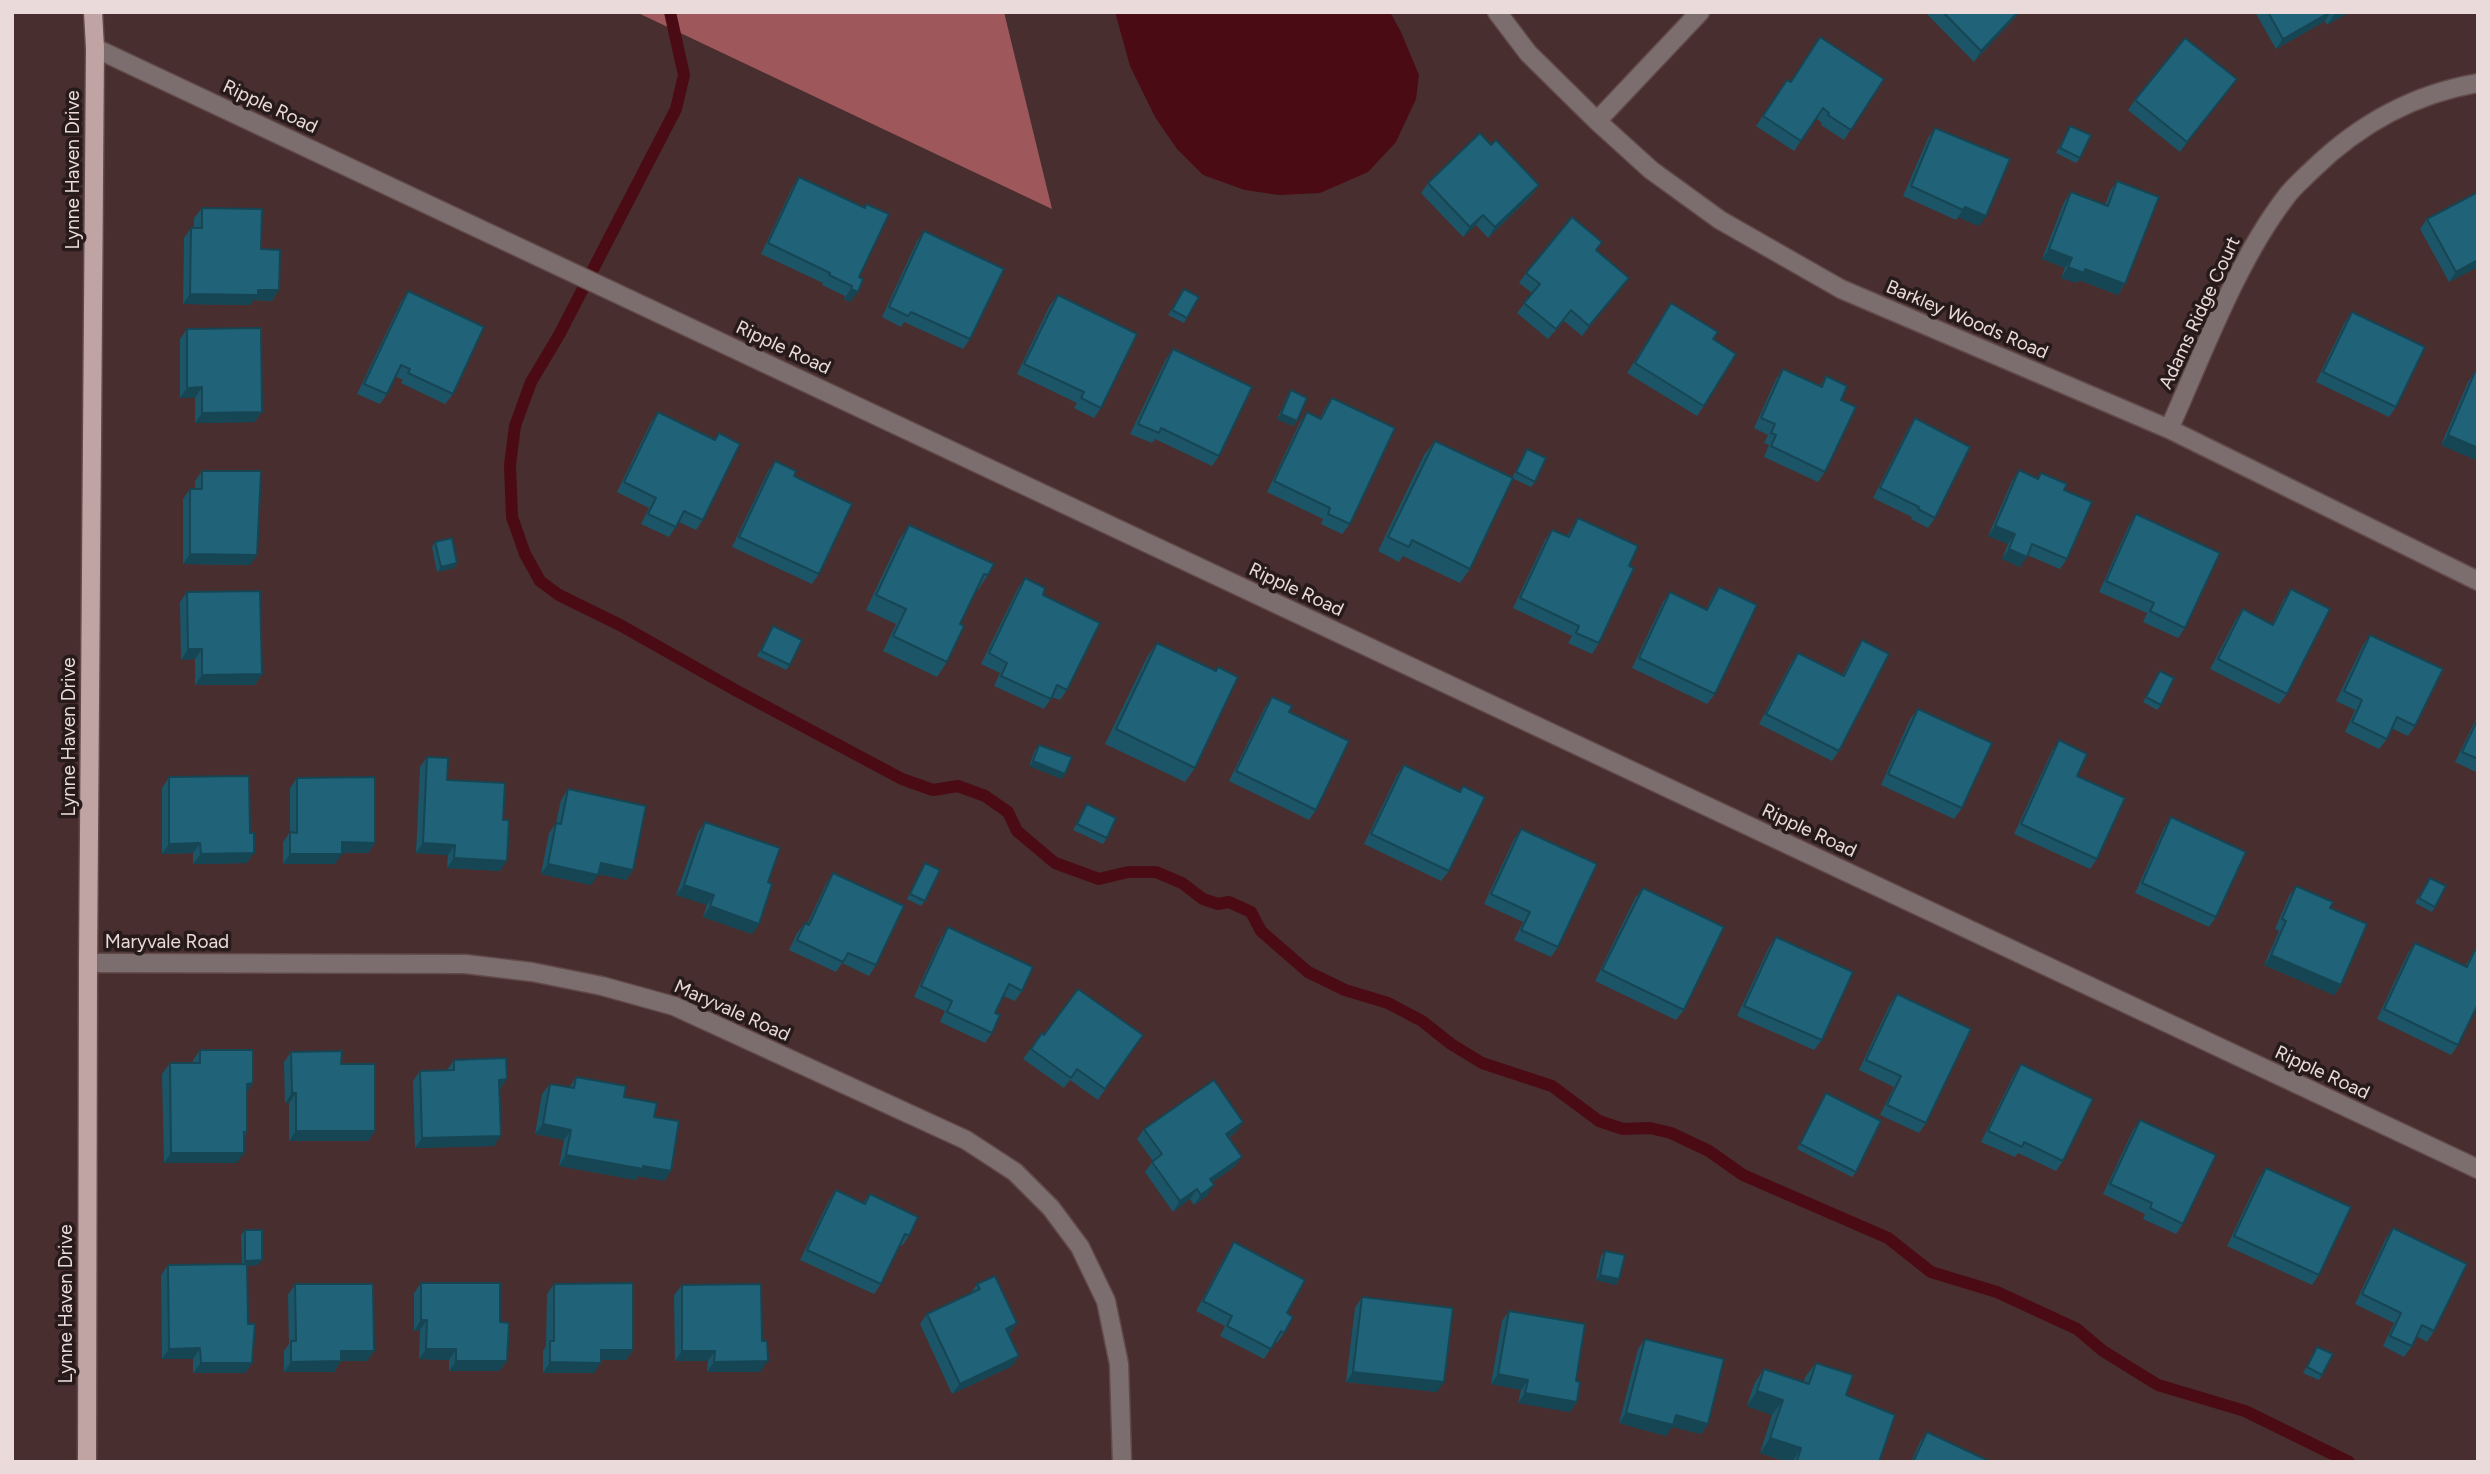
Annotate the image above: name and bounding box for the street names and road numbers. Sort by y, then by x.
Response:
street label: Ripple Road [219,75,321,139]
street label: Lynne Haven Drive [62,90,84,250]
street label: Adams Ridge Court [2155,233,2245,393]
street label: Barkley Woods Road [1883,276,2051,364]
street label: Ripple Road [732,316,834,380]
street label: Ripple Road [1245,558,1347,622]
street label: Lynne Haven Drive [58,657,80,817]
street label: Ripple Road [1758,799,1860,863]
street label: Maryvale Road [105,931,229,953]
street label: Maryvale Road [670,975,794,1047]
street label: Ripple Road [2271,1041,2373,1105]
street label: Lynne Haven Drive [55,1224,77,1384]

